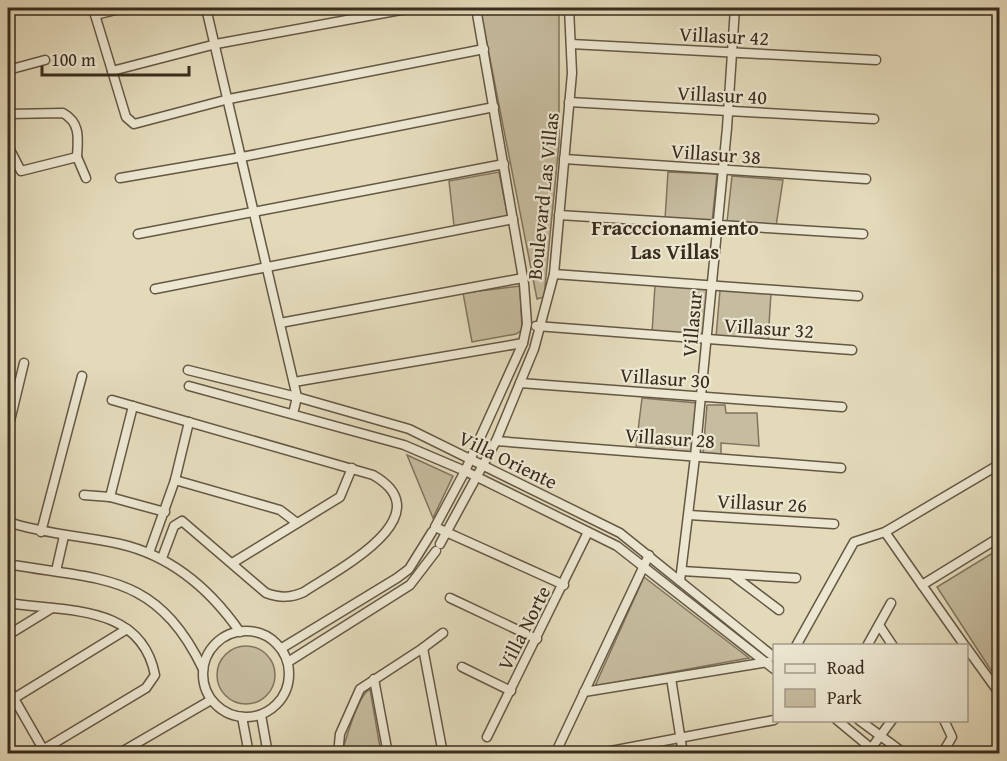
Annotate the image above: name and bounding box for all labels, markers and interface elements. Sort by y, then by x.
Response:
street label: Villasur 42 [678,19,770,52]
scale bar [42,39,189,77]
text: 100 m [51,46,96,73]
street label: Villasur 40 [676,78,768,111]
street label: Boulevard Las Villas [519,111,566,281]
street label: Villasur 38 [670,136,762,171]
district label: Fracccionamiento Las Villas [591,212,759,267]
street label: Villasur [674,290,709,358]
street label: Villasur 32 [723,310,815,345]
street label: Villasur 30 [619,360,711,395]
street label: Villasur 28 [624,420,716,455]
street label: Villa Oriente [454,423,563,496]
street label: Villasur 26 [716,486,808,519]
street label: Villa Norte [490,580,557,675]
legend [773,644,968,722]
text: Road [827,654,865,681]
text: Park [827,684,863,711]

